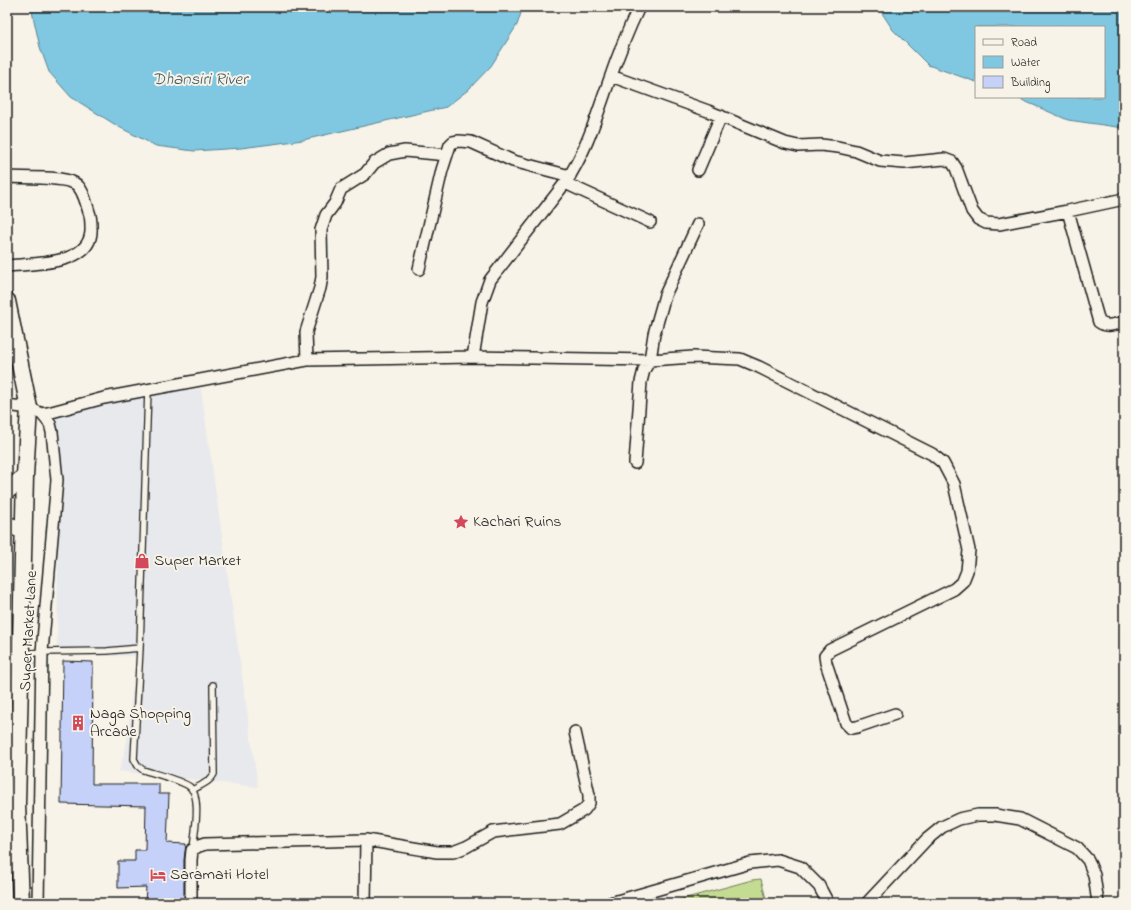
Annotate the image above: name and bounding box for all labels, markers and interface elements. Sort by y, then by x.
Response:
legend [975,26,1105,98]
text: Road [1011,34,1037,52]
text: Water [1011,54,1040,72]
water label: Dhansiri River [153,67,250,92]
text: Building [1010,74,1050,93]
place label: Kachari Ruins [473,510,561,534]
place icon: Kachari Ruins [452,513,470,531]
place label: Super Market [154,549,242,573]
shop icon: Super Market [133,552,151,570]
street label: Super Market Lane [14,569,44,692]
place label: Naga Shopping Arcade [90,702,191,744]
building icon: Naga Shopping Arcade [69,714,87,732]
place label: Saramati Hotel [170,863,269,887]
hotel icon: Saramati Hotel [149,866,167,884]

